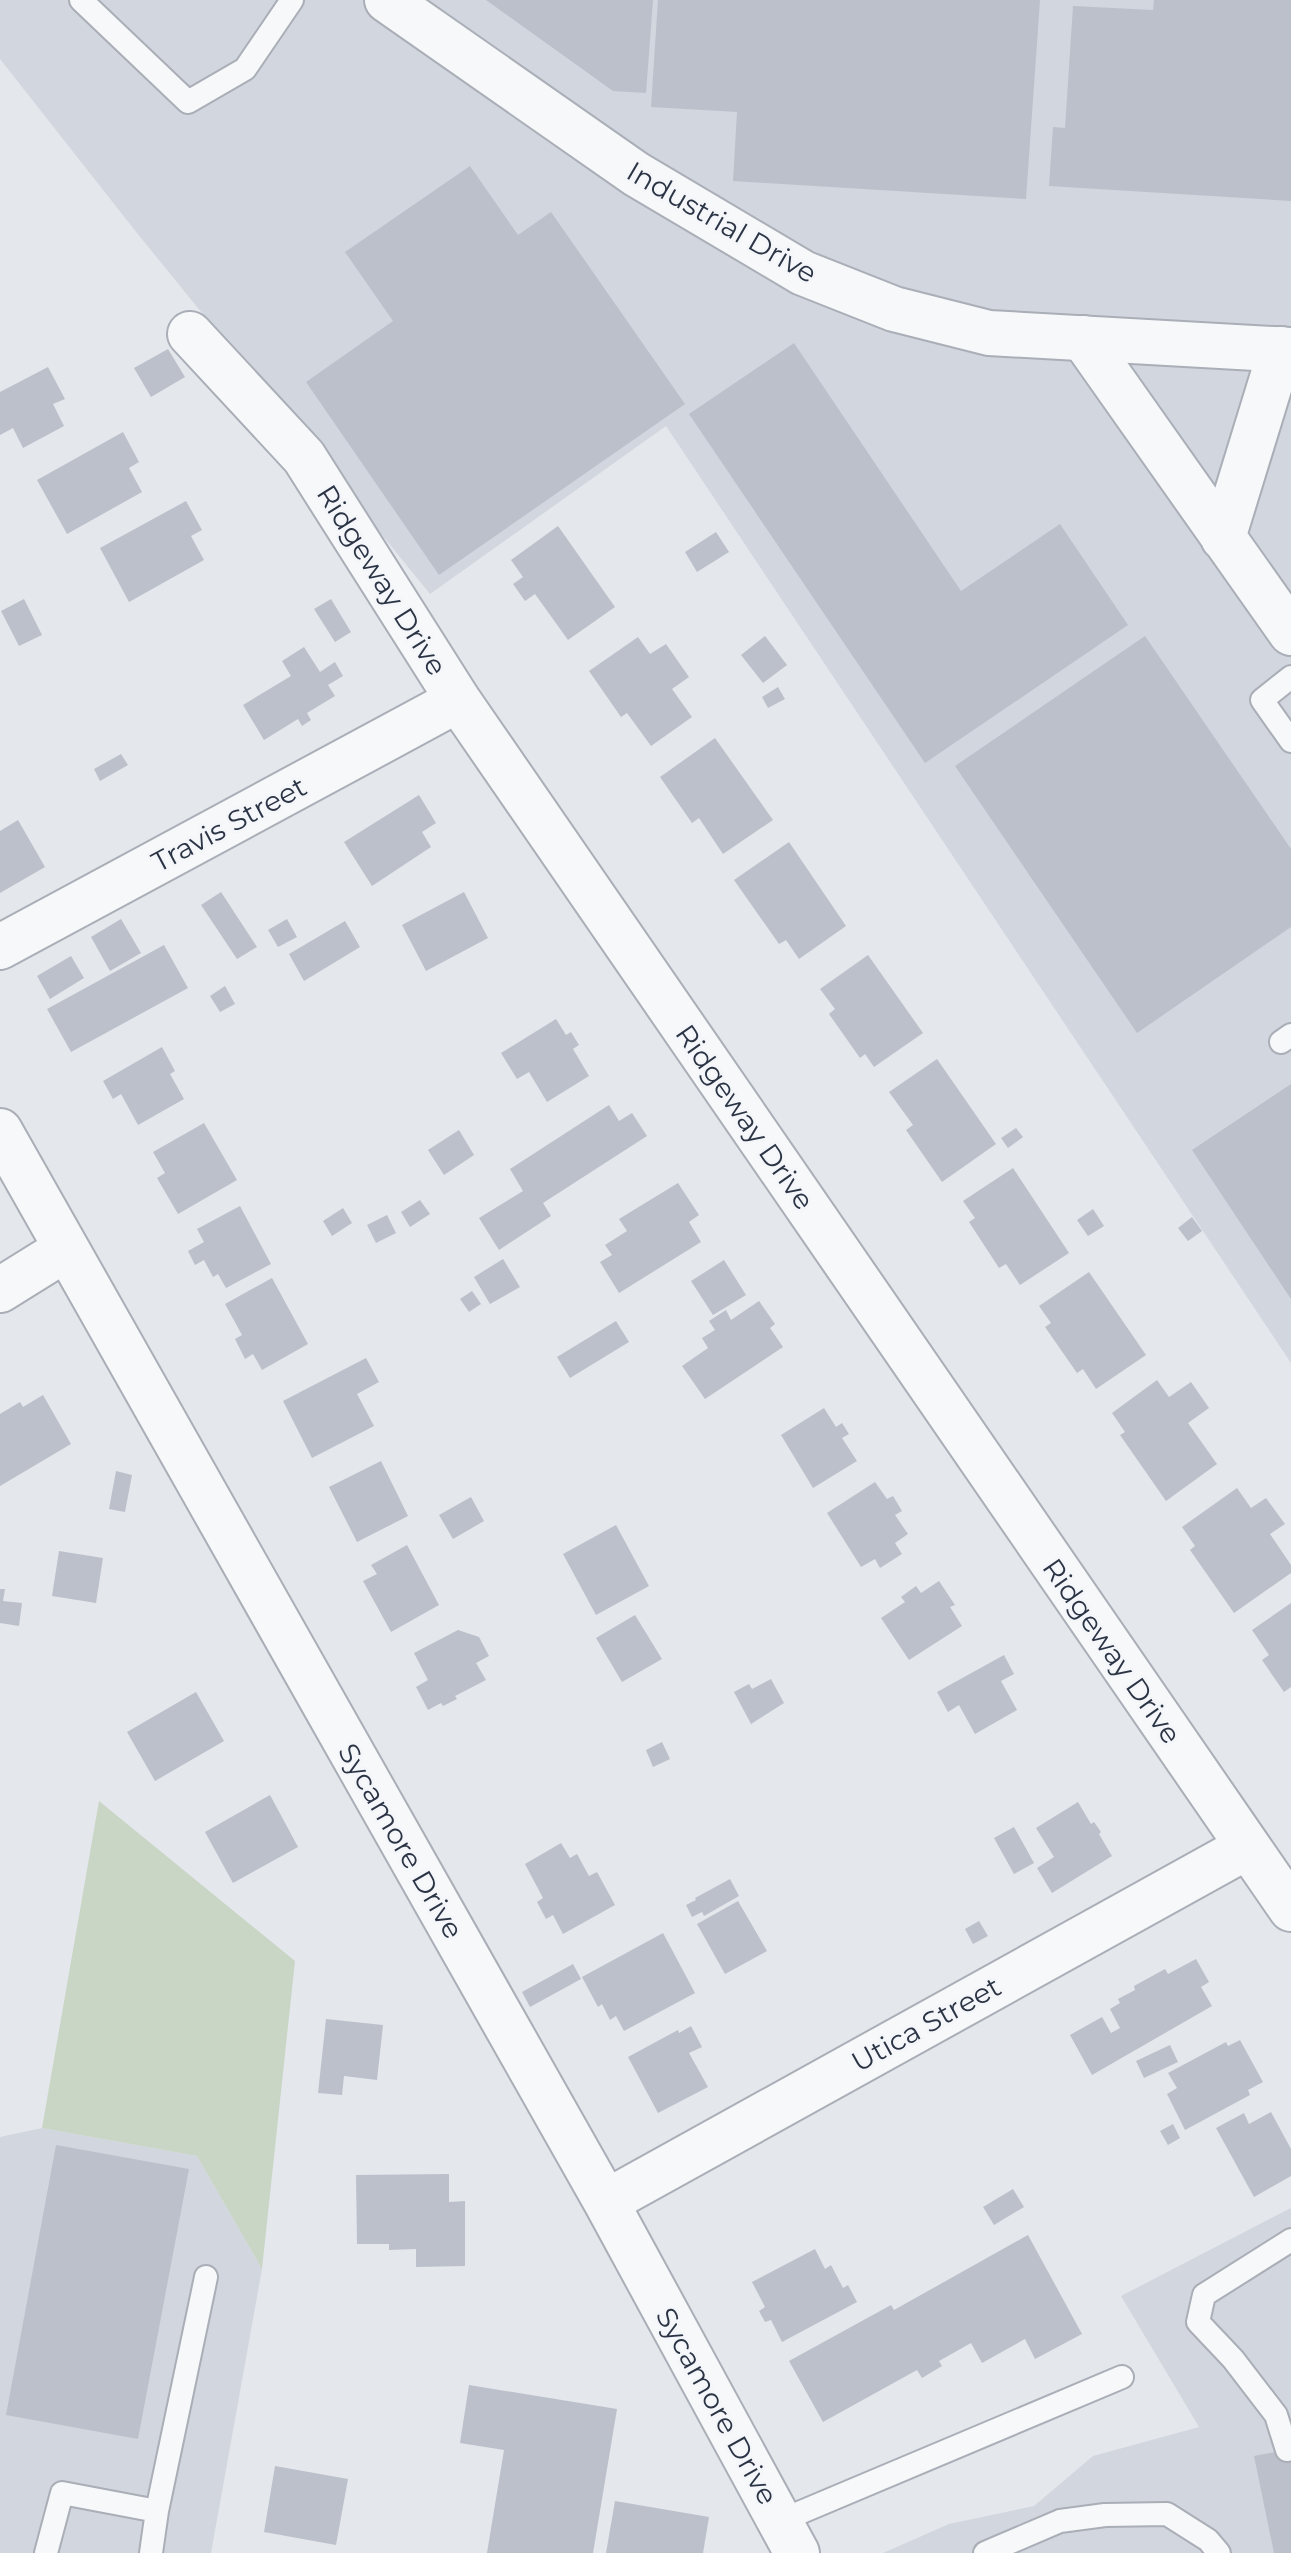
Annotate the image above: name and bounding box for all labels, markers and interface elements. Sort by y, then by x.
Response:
street label: Industrial Drive [621,154,823,290]
street label: Ridgeway Drive [310,478,454,682]
street label: Travis Street [146,769,312,879]
street label: Ridgeway Drive [668,1018,822,1216]
street label: Ridgeway Drive [1035,1552,1189,1750]
street label: Sycamore Drive [331,1737,471,1945]
street label: Utica Street [845,1969,1007,2079]
street label: Sycamore Drive [649,2302,785,2510]

